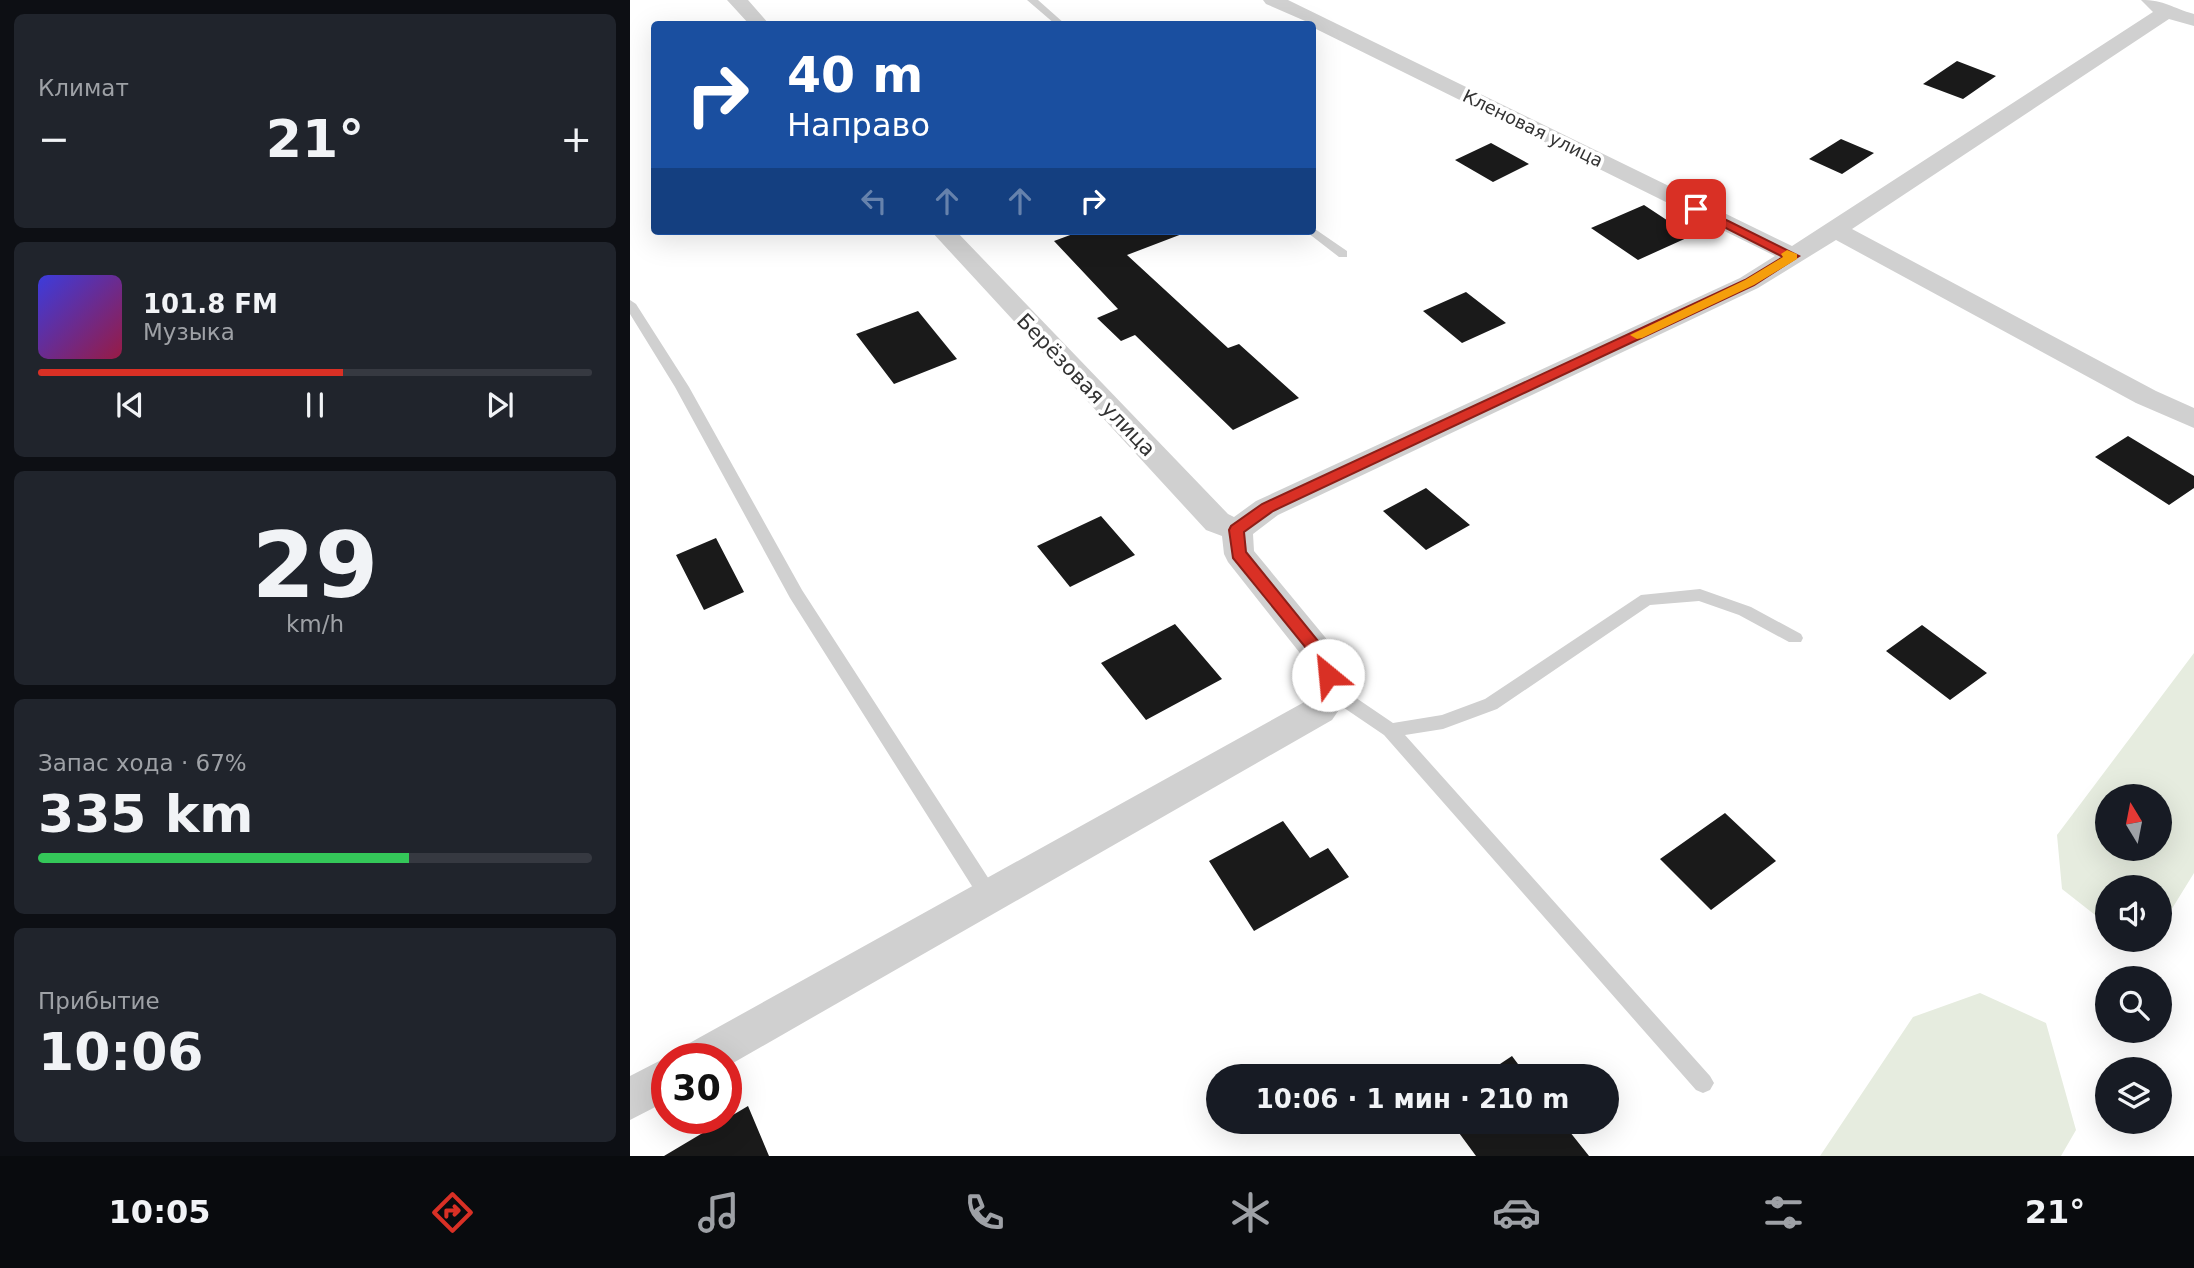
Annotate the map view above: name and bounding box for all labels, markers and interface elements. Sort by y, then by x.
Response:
text: 40 m [787,47,923,104]
icon: right [672,49,763,140]
text: Климат [38,75,129,101]
street label: Кленовая улица [1459,85,1607,171]
text: Направо [787,106,930,144]
text: 21° [266,109,364,169]
text: − [38,117,70,161]
text: + [560,117,592,161]
pin [1666,179,1726,239]
icon: left [855,182,893,220]
icon: ahead [928,182,966,220]
icon: ahead [1001,182,1039,220]
icon: right [1074,182,1112,220]
icon: arrive [1677,190,1715,228]
text: 101.8 FM [143,289,278,319]
street label: Берёзовая улица [1012,309,1160,461]
text: Музыка [143,319,235,345]
icon: previous [111,386,149,424]
icon: pause [296,386,334,424]
icon: next [481,386,519,424]
text: 29 [252,513,378,618]
text: km/h [286,611,344,637]
position arrow [1291,638,1365,712]
text: Запас хода · 67% [38,750,247,776]
text: 335 km [38,784,253,844]
north arrow [2095,784,2172,861]
map controls [2095,784,2172,1134]
button: sound [2095,875,2172,952]
button: search [2095,966,2172,1043]
text: Прибытие [38,988,160,1014]
text: 10:06 [38,1022,204,1082]
speed limit sign: 30 [651,1043,742,1134]
button: layers [2095,1057,2172,1134]
text: 10:06 · 1 мин · 210 m [1256,1084,1569,1114]
icon: directions [428,1188,477,1237]
icon: music [694,1188,743,1237]
icon: phone [960,1188,1009,1237]
icon: climate [1226,1188,1275,1237]
icon: car [1492,1188,1541,1237]
icon: filters [1759,1188,1808,1237]
text: 10:05 [109,1193,210,1231]
text: 21° [2025,1193,2085,1231]

